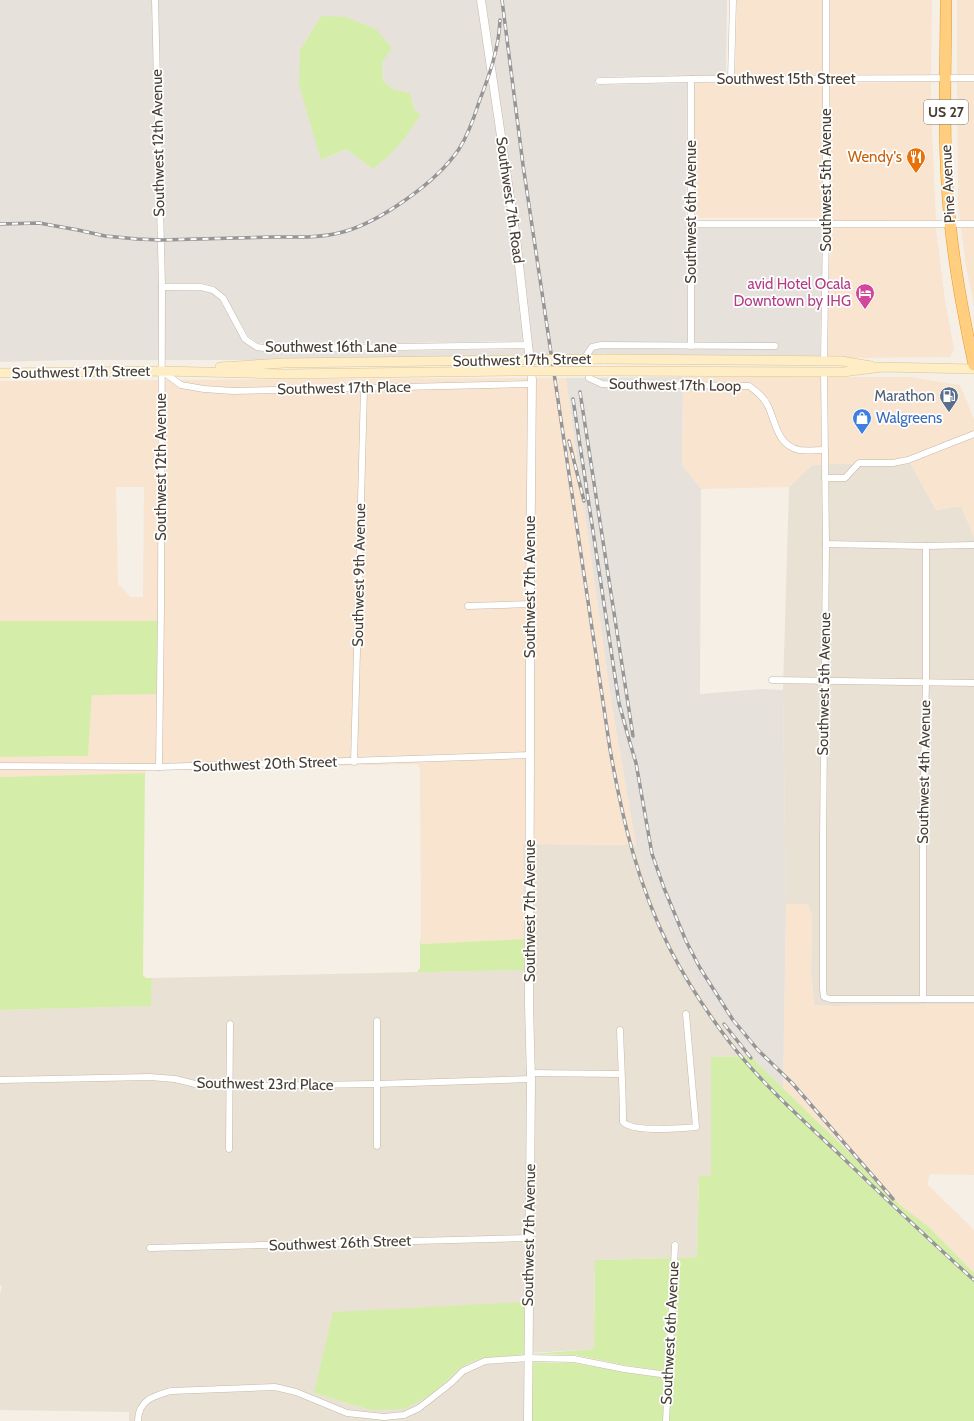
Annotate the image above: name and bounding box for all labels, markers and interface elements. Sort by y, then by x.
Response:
street label: Southwest 12th Avenue [148,69,168,217]
street label: Southwest 15th Street [716,70,856,88]
road number: US 27 [924,100,968,124]
street label: Southwest 5th Avenue [817,108,835,252]
street label: Southwest 7th Road [492,136,528,264]
street label: Southwest 6th Avenue [682,140,700,284]
street label: Pine Avenue [937,144,959,224]
restaurant icon: Wendy's [905,146,927,174]
place label: Wendy's [848,148,902,166]
place label: avid Hotel Ocala Downtown by IHG [733,275,852,310]
hotel icon: avid Hotel Ocala Downtown by IHG [854,282,876,310]
street label: Southwest 16th Lane [265,338,397,356]
street label: Southwest 17th Street [453,350,591,370]
street label: Southwest 17th Street [12,362,150,382]
street label: Southwest 17th Loop [609,375,741,395]
street label: Southwest 17th Place [277,378,411,398]
fuel station icon: Marathon [938,385,960,413]
place label: Marathon [874,387,935,405]
street label: Southwest 12th Avenue [152,393,170,541]
shop icon: Walgreens [851,407,873,435]
place label: Walgreens [876,409,942,427]
street label: Southwest 9th Avenue [349,503,369,647]
street label: Southwest 7th Avenue [521,515,539,658]
street label: Southwest 5th Avenue [814,612,834,756]
street label: Southwest 4th Avenue [914,700,934,844]
street label: Southwest 20th Street [192,752,338,776]
street label: Southwest 7th Avenue [521,839,539,982]
street label: Southwest 23rd Place [196,1074,334,1094]
street label: Southwest 7th Avenue [519,1163,539,1307]
street label: Southwest 26th Street [268,1232,412,1254]
street label: Southwest 6th Avenue [657,1260,683,1405]

